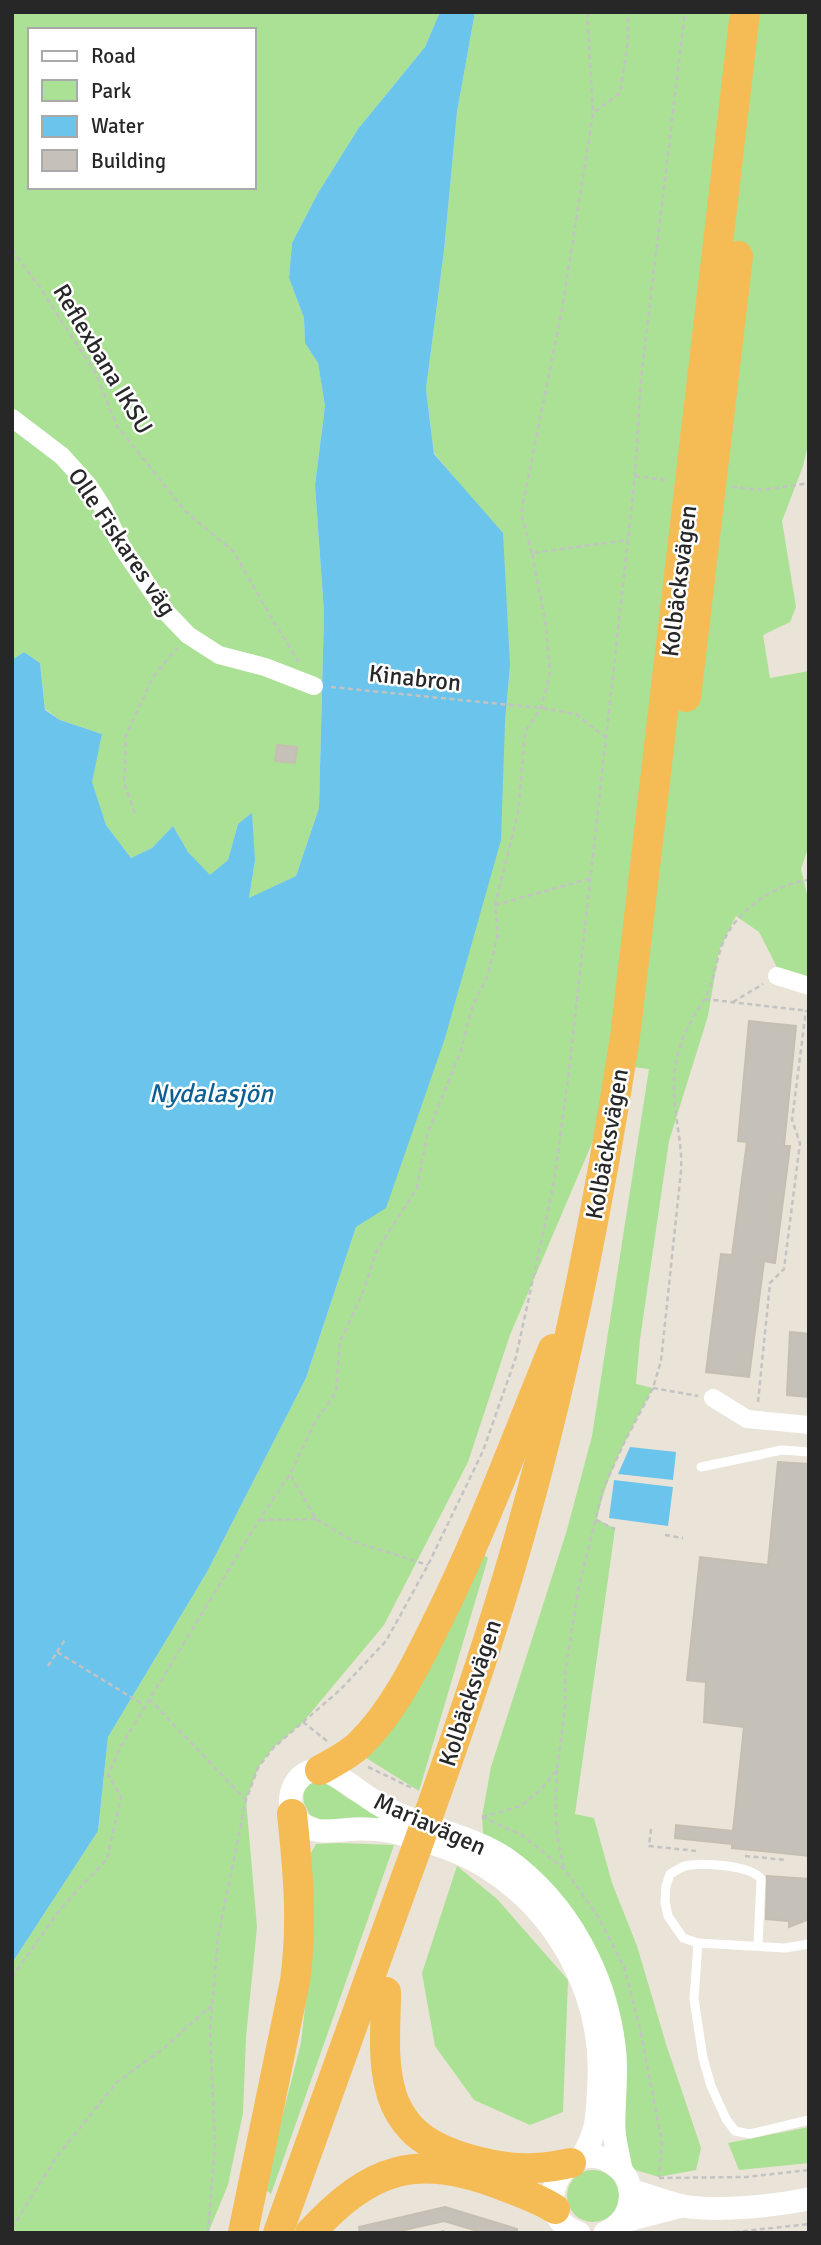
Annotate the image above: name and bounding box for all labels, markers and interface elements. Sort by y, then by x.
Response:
legend [28,28,256,189]
text: Road [91,43,136,69]
text: Park [91,78,132,104]
text: Water [91,113,144,139]
text: Building [91,148,166,174]
street label: Reflexbana IKSU [46,278,160,440]
street label: Olle Fiskares väg [61,462,183,622]
street label: Kolbäcksvägen [655,503,703,659]
street label: Kinabron [367,658,463,698]
street label: Kolbäcksvägen [579,1066,635,1222]
water label: Nydalasjön [149,1078,274,1110]
street label: Kolbäcksvägen [432,1616,508,1770]
street label: Mariavägen [369,1786,491,1862]

